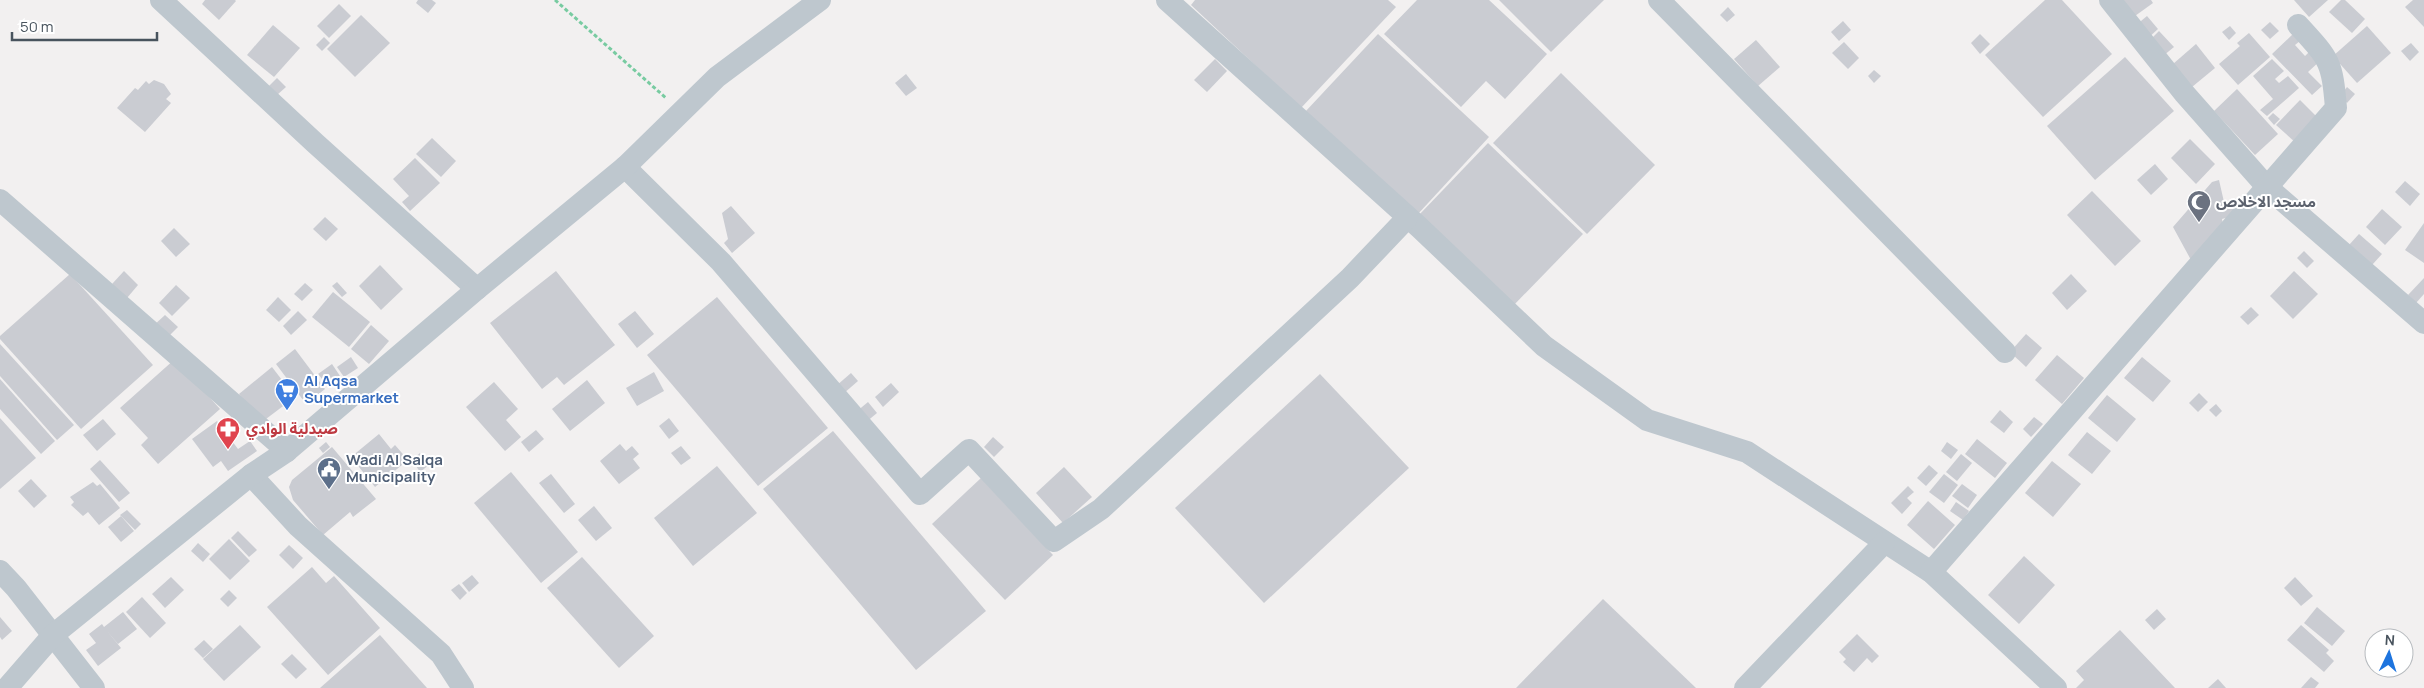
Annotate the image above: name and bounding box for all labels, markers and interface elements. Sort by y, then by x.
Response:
scale bar [12,10,158,42]
text: 50 m [20,16,54,37]
mosque icon: مسجد الاخلاص [2186,189,2212,223]
place label: مسجد الاخلاص [2216,191,2316,212]
place label: Al Aqsa Supermarket [304,370,399,408]
supermarket icon: Al Aqsa Supermarket [274,377,300,411]
pharmacy icon: صيدلية الوادي [215,416,241,450]
place label: صيدلية الوادي [246,418,338,440]
place label: Wadi Al Salqa Municipality [346,449,443,487]
public building icon: Wadi Al Salqa Municipality [316,456,342,490]
north arrow [2364,628,2414,678]
text: N [2384,630,2396,649]

